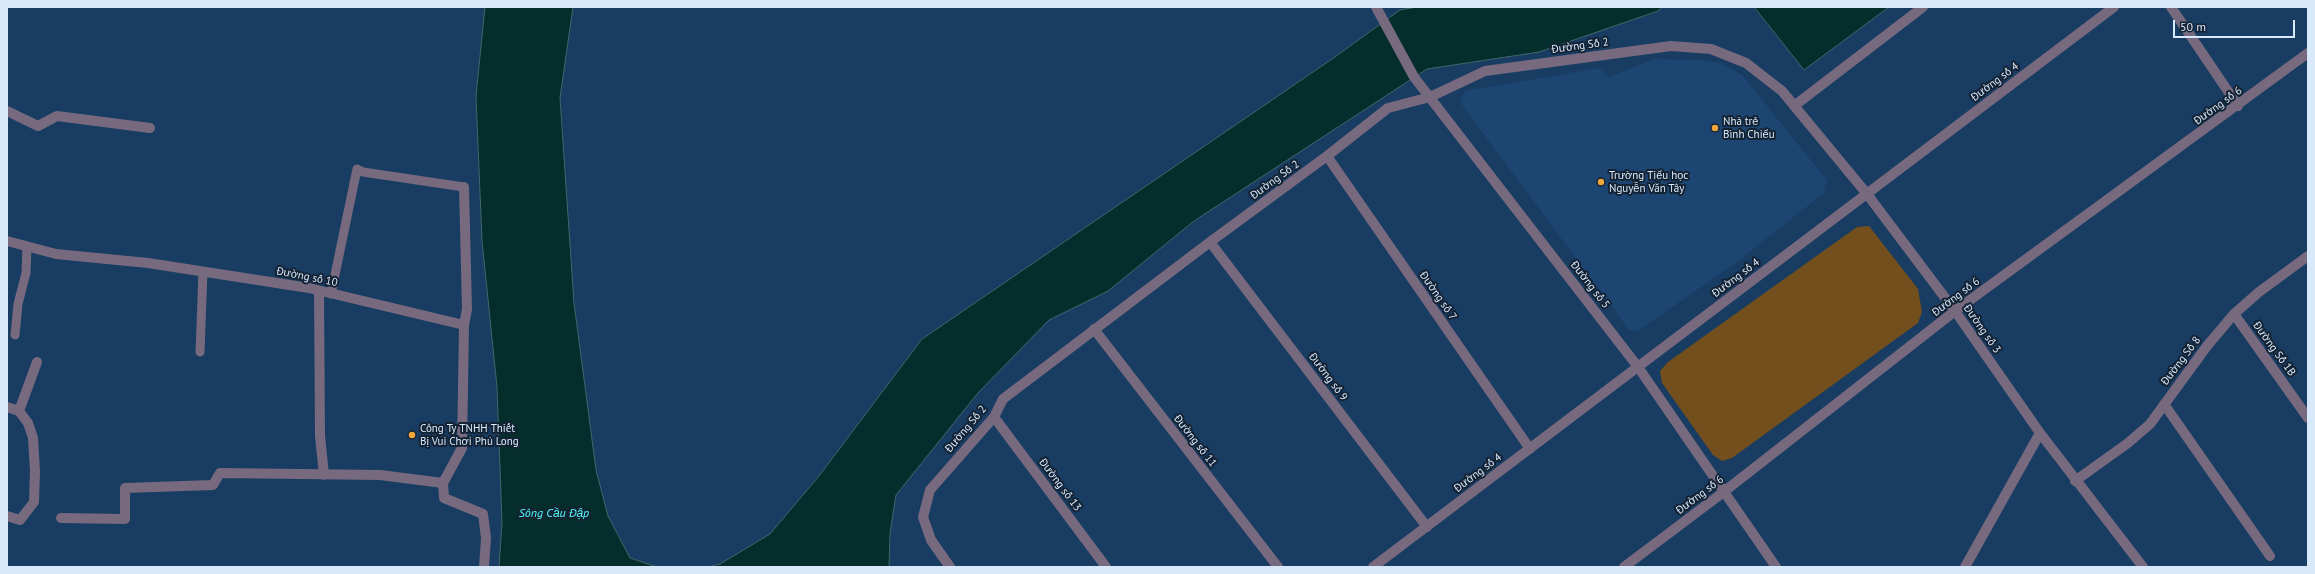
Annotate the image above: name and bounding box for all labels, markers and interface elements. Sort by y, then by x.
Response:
scale bar [2175,12,2297,38]
text: 50 m [2180,19,2206,34]
street label: Đường Số 2 [1551,35,1609,57]
street label: Đường số 4 [1969,60,2021,104]
street label: Đường số 6 [2191,84,2245,128]
place label: Nhà trẻ Bình Chiểu [1723,115,1775,141]
marker: Nhà trẻ Bình Chiểu [1710,123,1720,133]
street label: Đường Số 2 [1248,158,1302,202]
place label: Trường Tiểu học Nguyễn Văn Tây [1609,169,1688,195]
marker: Trường Tiểu học Nguyễn Văn Tây [1596,177,1606,187]
street label: Đường số 4 [1710,256,1762,300]
street label: Đường số 5 [1568,259,1612,311]
street label: Đường số 10 [275,265,339,289]
street label: Đường số 7 [1416,269,1460,323]
street label: Đường số 6 [1930,275,1982,319]
street label: Đường số 3 [1960,302,2004,356]
street label: Đường Số 1B [2250,319,2298,379]
street label: Đường Số 8 [2158,334,2204,388]
street label: Đường số 9 [1306,351,1350,403]
street label: Đường Số 2 [943,403,989,455]
street label: Đường số 11 [1171,412,1219,470]
place label: Công Ty TNHH Thiết Bị Vui Chơi Phú Long [420,422,519,448]
marker: Công Ty TNHH Thiết Bị Vui Chơi Phú Long [407,430,417,440]
street label: Đường số 4 [1452,451,1504,495]
street label: Đường số 13 [1036,456,1084,514]
street label: Đường số 6 [1674,473,1726,517]
water label: Sông Cầu Đập [519,507,589,521]

